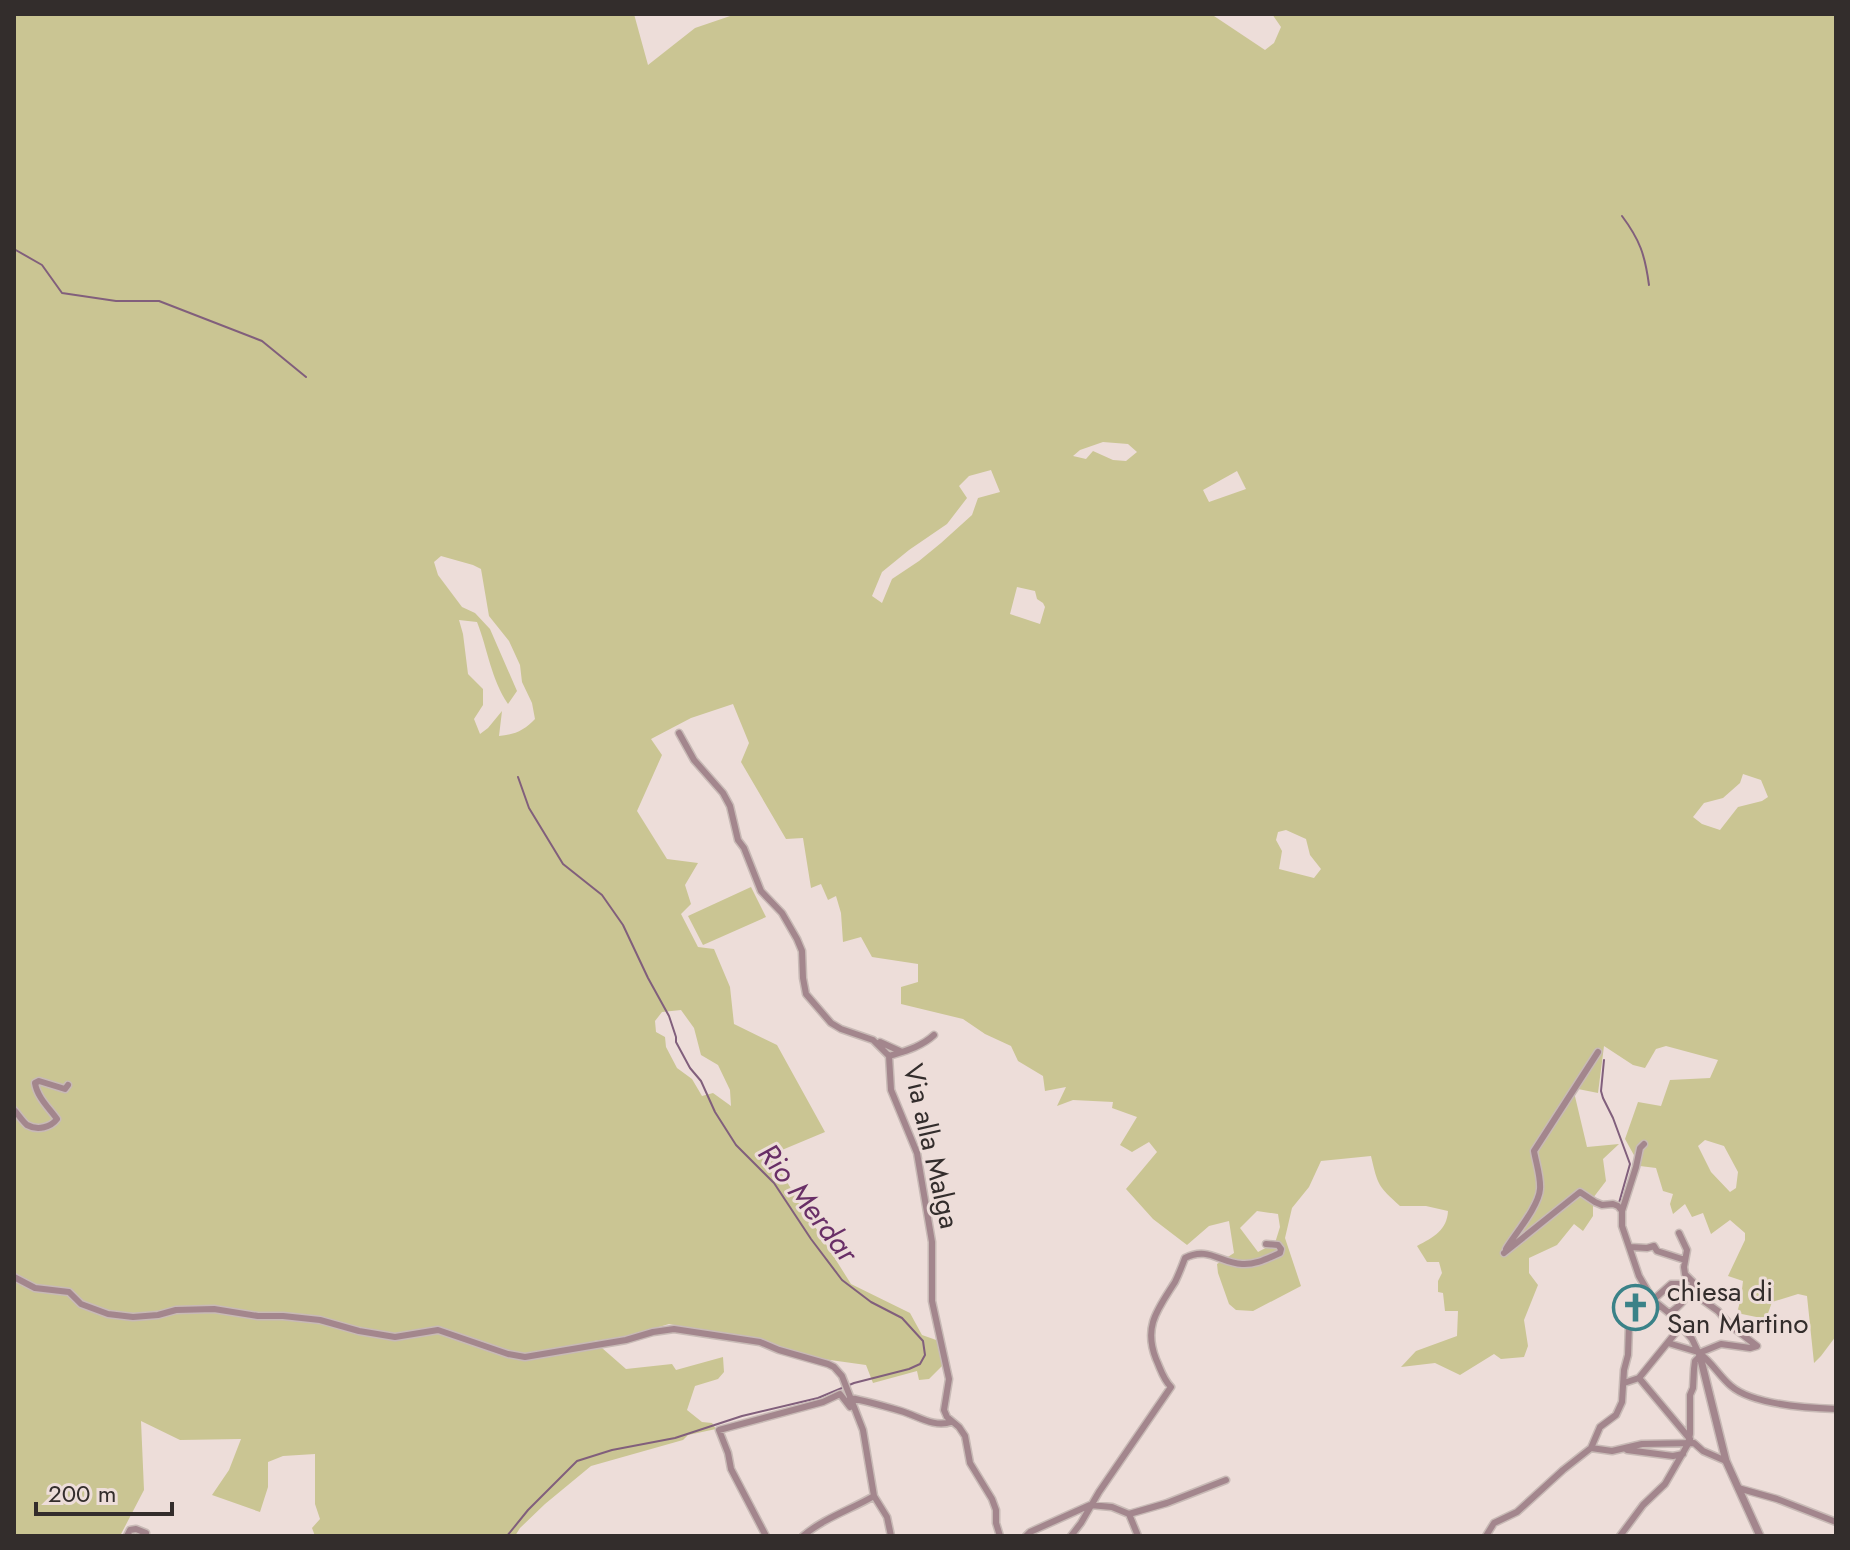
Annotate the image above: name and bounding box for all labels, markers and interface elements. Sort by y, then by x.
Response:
street label: Via alla Malga [893,1060,970,1233]
water label: Rio Merdar [748,1134,870,1273]
place label: chiesa di San Martino [1667,1271,1809,1344]
church icon: chiesa di San Martino [1612,1283,1660,1331]
scale bar [36,1466,172,1516]
text: 200 m [48,1476,116,1511]

